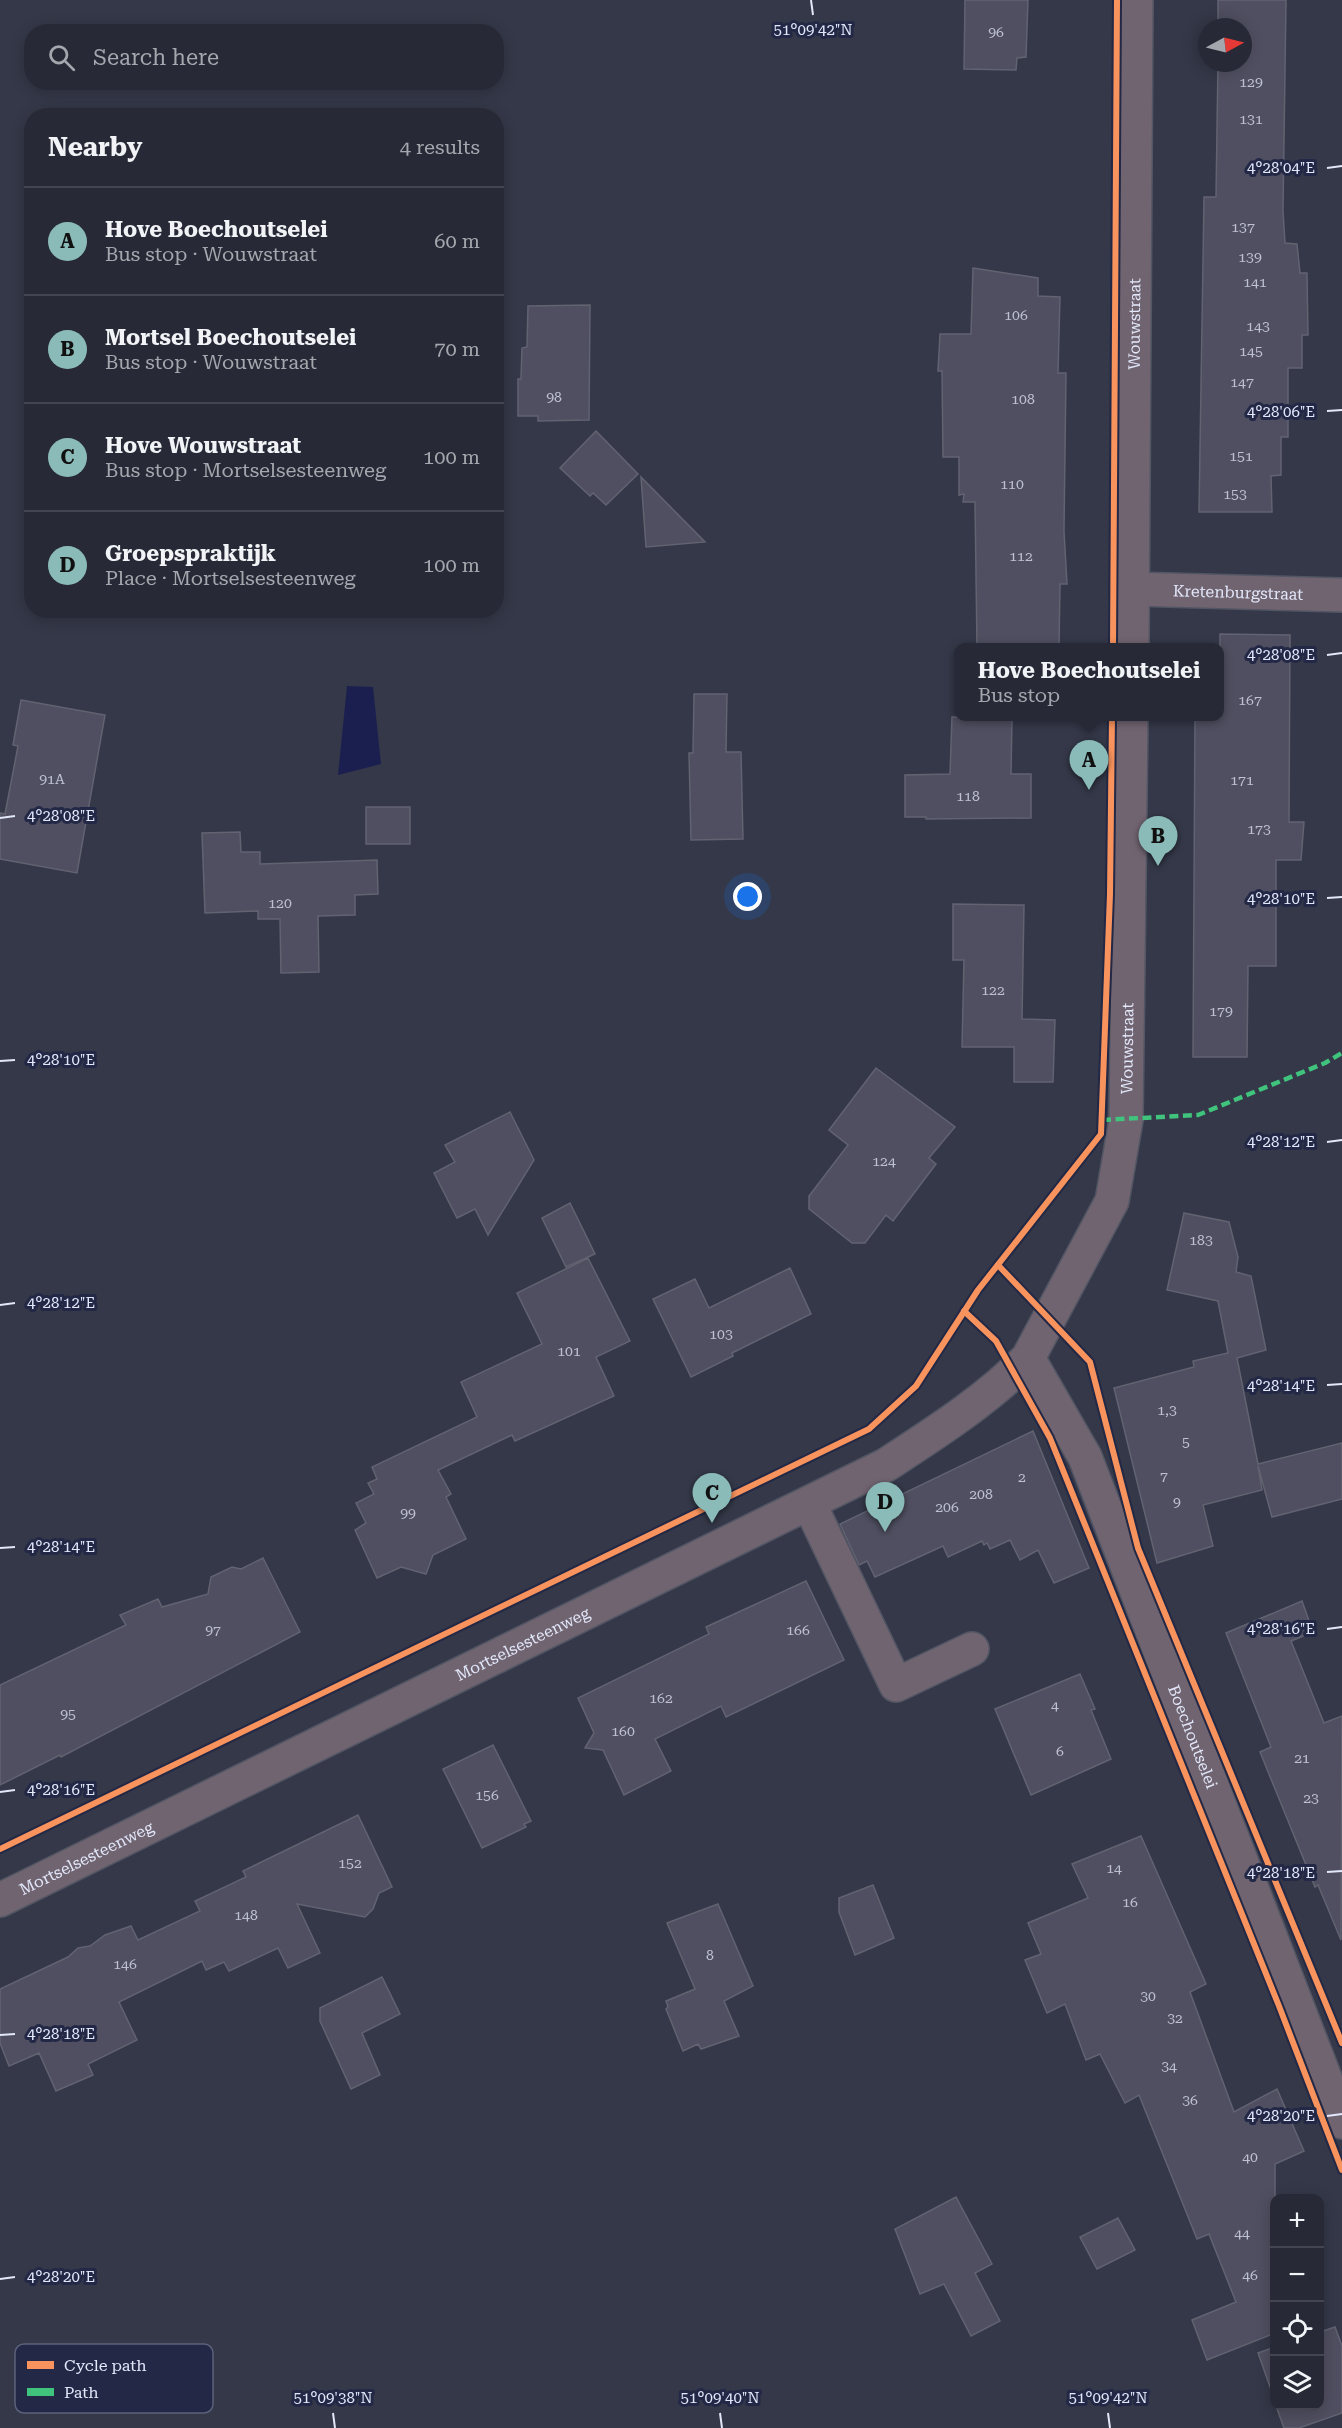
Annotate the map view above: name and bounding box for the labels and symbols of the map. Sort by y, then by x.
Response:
north arrow [1198,18,1252,72]
text: 51°09'42"N [773,21,853,39]
house number: 96 [988,24,1004,40]
house number: 129 [1239,74,1263,90]
house number: 131 [1239,111,1263,127]
text: 4°28'04"E [1247,159,1315,177]
house number: 137 [1231,219,1255,235]
house number: 139 [1238,249,1262,265]
house number: 141 [1243,274,1267,290]
street label: Wouwstraat [1124,278,1144,370]
house number: 106 [1004,307,1028,323]
house number: 143 [1246,318,1270,334]
house number: 145 [1239,343,1263,359]
house number: 147 [1230,374,1254,390]
house number: 98 [546,389,562,405]
house number: 108 [1011,391,1035,407]
text: 4°28'06"E [1247,403,1315,421]
house number: 151 [1229,448,1253,464]
house number: 110 [1000,476,1024,492]
house number: 153 [1223,486,1247,502]
house number: 112 [1009,548,1033,564]
street label: Kretenburgstraat [1173,581,1303,603]
text: 4°28'08"E [1247,646,1315,664]
house number: 167 [1238,692,1262,708]
pin: A [1070,740,1108,790]
house number: 91A [39,771,65,787]
house number: 171 [1230,772,1254,788]
house number: 118 [956,788,980,804]
text: 4°28'08"E [27,807,95,825]
pin: B [1138,816,1178,866]
house number: 173 [1247,821,1271,837]
your location [733,882,762,911]
text: 4°28'10"E [1247,890,1315,908]
house number: 120 [268,895,292,911]
house number: 122 [981,982,1005,998]
street label: Wouwstraat [1117,1003,1137,1094]
house number: 179 [1209,1003,1233,1019]
text: 4°28'10"E [27,1051,95,1069]
text: 4°28'12"E [1247,1133,1315,1151]
house number: 124 [872,1153,896,1169]
house number: 183 [1189,1232,1213,1248]
text: 4°28'12"E [27,1294,95,1312]
house number: 103 [709,1326,733,1342]
house number: 101 [557,1343,581,1359]
text: 4°28'14"E [1247,1377,1315,1395]
house number: 1,3 [1157,1402,1177,1418]
house number: 5 [1182,1434,1190,1450]
house number: 7 [1160,1468,1168,1484]
house number: 2 [1018,1469,1026,1485]
pin: C [692,1474,732,1523]
pin: D [866,1482,904,1532]
house number: 208 [969,1486,993,1502]
house number: 9 [1173,1494,1181,1510]
house number: 206 [935,1499,959,1515]
house number: 99 [400,1505,416,1521]
text: 4°28'14"E [27,1538,95,1556]
street label: Mortselsesteenweg [452,1602,593,1684]
text: 4°28'16"E [1247,1620,1315,1638]
house number: 97 [205,1622,221,1638]
house number: 166 [786,1622,810,1638]
street label: Boechoutselei [1164,1682,1222,1791]
house number: 162 [649,1690,673,1706]
house number: 4 [1051,1697,1059,1713]
house number: 95 [60,1706,76,1722]
house number: 160 [611,1723,635,1739]
house number: 6 [1056,1743,1064,1759]
house number: 21 [1294,1750,1310,1766]
text: 4°28'16"E [27,1781,95,1799]
house number: 156 [475,1787,499,1803]
house number: 23 [1303,1790,1319,1806]
street label: Mortselsesteenweg [16,1816,157,1899]
house number: 152 [338,1855,362,1871]
house number: 14 [1106,1860,1122,1876]
text: 4°28'18"E [1247,1864,1315,1882]
house number: 16 [1122,1894,1138,1910]
house number: 148 [234,1907,258,1923]
house number: 8 [706,1947,714,1963]
house number: 146 [113,1956,137,1972]
house number: 30 [1140,1988,1156,2004]
house number: 32 [1167,2010,1183,2026]
text: 4°28'18"E [27,2025,95,2043]
house number: 34 [1161,2058,1177,2074]
house number: 36 [1182,2092,1198,2108]
text: 4°28'20"E [1247,2107,1315,2125]
house number: 40 [1242,2149,1258,2165]
house number: 44 [1234,2225,1250,2241]
house number: 46 [1242,2267,1258,2283]
text: 4°28'20"E [27,2268,95,2286]
legend [15,2344,213,2413]
text: Cycle path [64,2356,147,2375]
text: Path [64,2383,99,2402]
text: 51°09'38"N [293,2389,373,2407]
text: 51°09'40"N [680,2389,760,2407]
text: 51°09'42"N [1068,2389,1148,2407]

